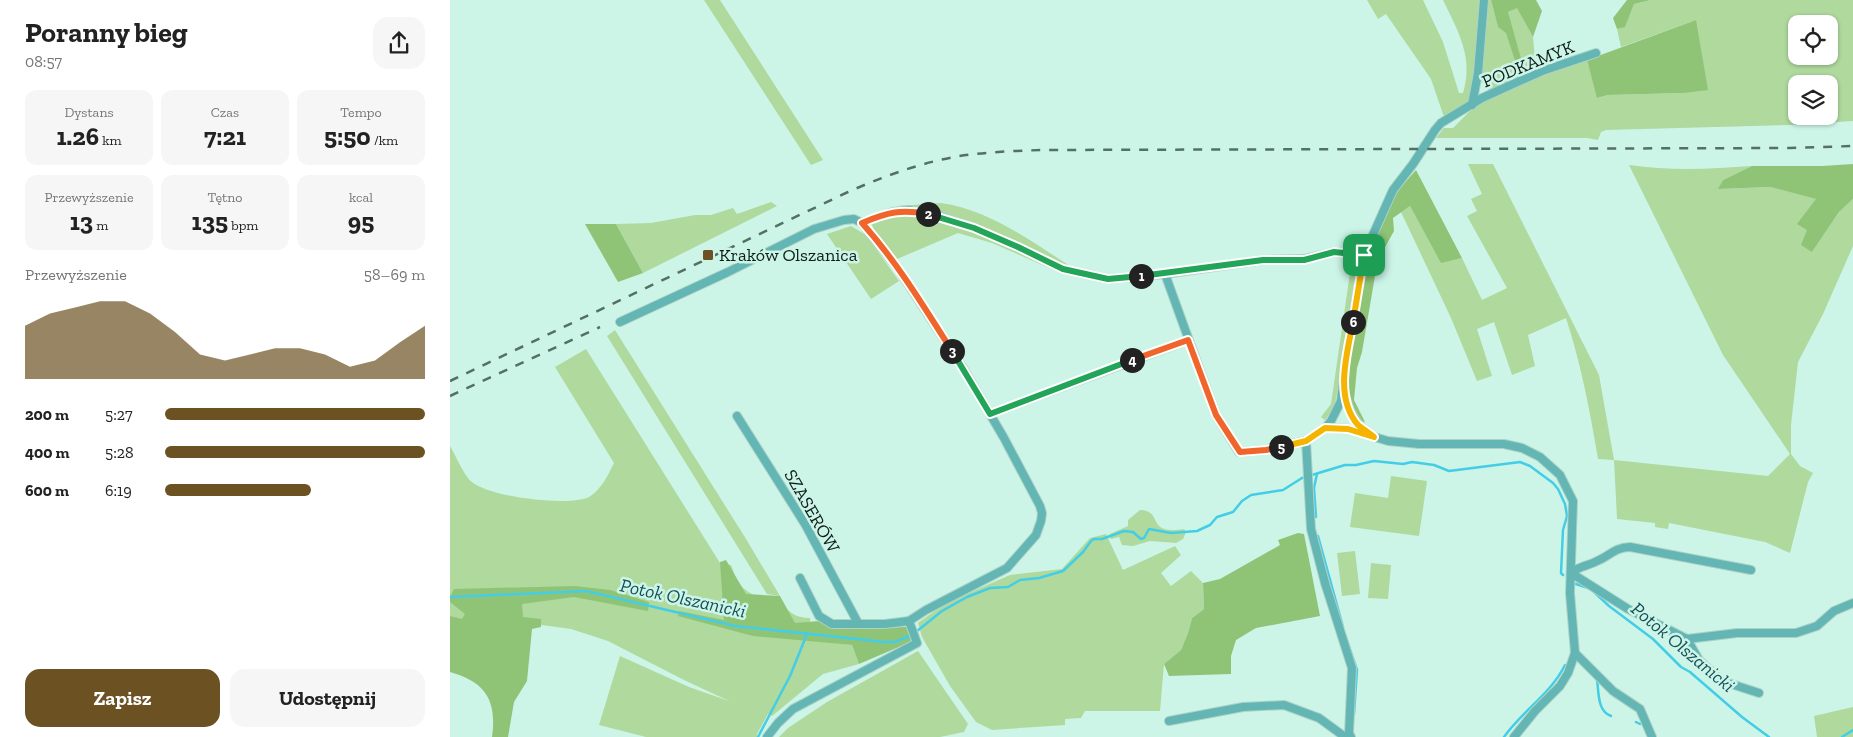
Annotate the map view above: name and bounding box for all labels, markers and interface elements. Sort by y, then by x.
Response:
map controls [1788,15,1838,125]
button: locate [1788,15,1838,65]
text: Poranny bieg [25,16,188,49]
button: share [373,17,425,69]
street label: PODKAMYK [1479,35,1578,92]
text: 08:57 [25,52,62,71]
button: layers [1788,75,1838,125]
text: Dystans [64,104,114,121]
text: Czas [211,104,239,121]
text: Tempo [340,104,382,121]
text: 1.26 [56,121,99,151]
text: 7:21 [204,121,246,151]
text: 5:50 [324,121,371,151]
text: km [99,132,122,149]
text: /km [371,132,398,149]
text: Przewyższenie [45,189,133,206]
text: Tętno [208,189,242,206]
text: kcal [349,189,373,206]
pin: 2 [916,202,940,226]
text: 13 [70,206,93,236]
text: 135 [192,206,228,236]
text: 95 [348,206,374,236]
text: 2 [925,206,932,223]
text: m [93,217,108,234]
text: bpm [228,217,258,234]
pin [1343,234,1385,276]
icon: arrive [1350,241,1378,269]
place label: Kraków Olszanica [719,244,858,266]
marker: Kraków Olszanica [701,248,715,262]
pin: 1 [1128,264,1154,288]
text: Przewyższenie [25,265,127,284]
text: 58–69 m [364,265,425,284]
text: 1 [1139,268,1144,285]
pin: 6 [1340,310,1366,334]
text: 6 [1350,314,1357,331]
pin: 3 [940,338,964,364]
text: 3 [949,343,956,360]
pin: 4 [1120,348,1144,372]
text: 4 [1129,352,1136,369]
text: 200 m [25,405,69,424]
text: 5:27 [105,405,133,424]
pin: 5 [1268,434,1294,460]
text: 5 [1278,439,1285,456]
text: 400 m [25,443,70,462]
text: 5:28 [105,443,134,462]
street label: SZASERÓW [779,465,845,557]
text: 600 m [25,481,69,500]
text: 6:19 [105,481,132,500]
water label: Potok Olszanicki [618,573,748,623]
water label: Potok Olszanicki [1627,597,1740,697]
button: Zapisz [25,669,220,727]
button: Udostępnij [230,669,425,727]

